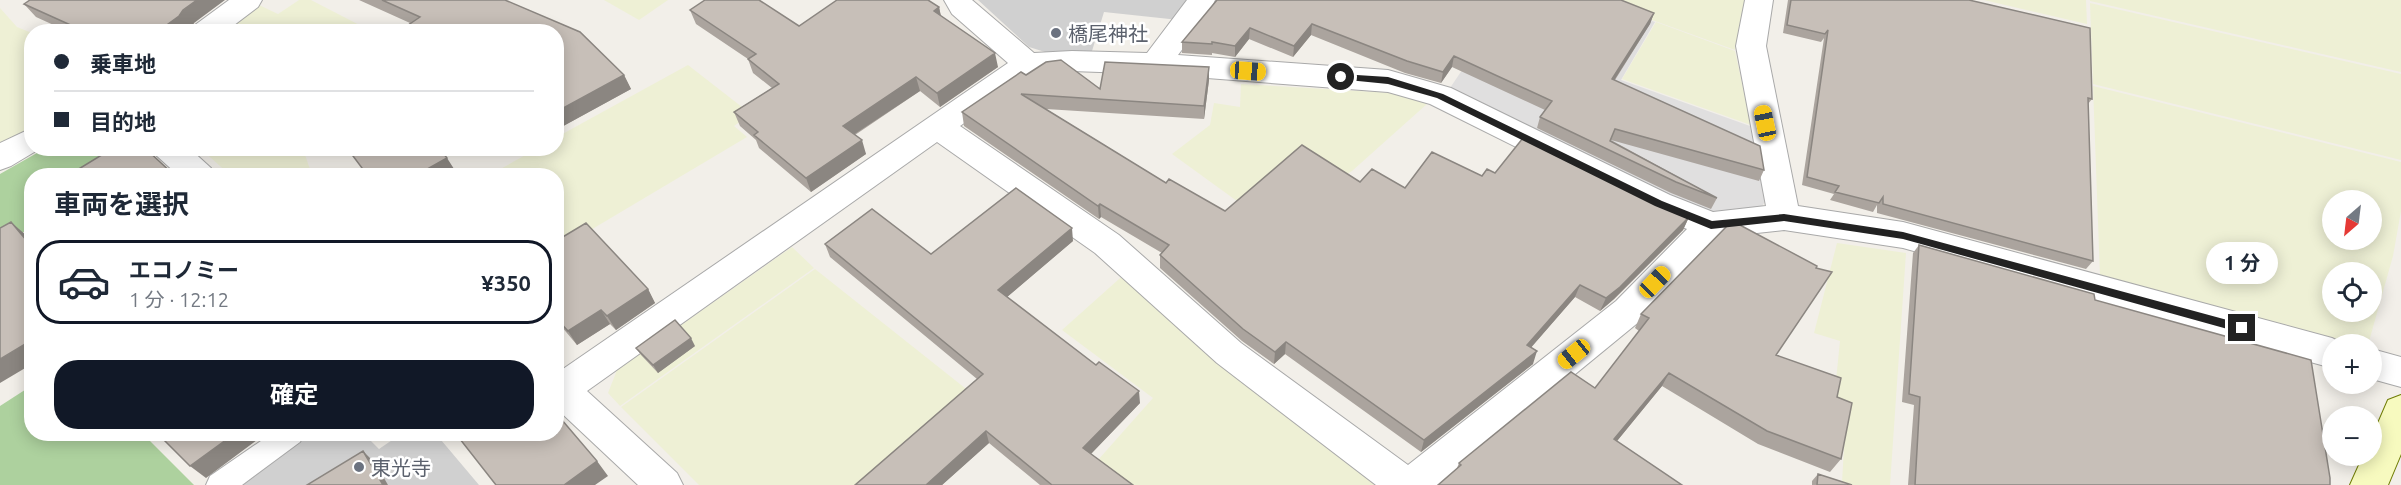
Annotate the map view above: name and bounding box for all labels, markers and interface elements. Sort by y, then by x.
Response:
place label: 橋尾神社 [1068,22,1148,45]
marker: 橋尾神社 [1049,26,1063,40]
text: 乗車地 [90,51,156,76]
car [1229,61,1267,81]
route start [1327,63,1354,90]
car [1752,104,1778,142]
text: 目的地 [90,109,156,134]
text: 車両を選択 [54,189,189,219]
north arrow [2322,190,2382,250]
map controls [2322,190,2382,466]
callout: 1 分 [2206,241,2278,283]
text: 1 分 [2224,251,2260,274]
icon: car [57,255,111,309]
text: エコノミー [129,257,239,282]
button: locate [2322,262,2382,322]
car [1636,263,1674,301]
text: ¥350 [481,270,531,295]
text: 1 分 · 12:12 [129,288,229,311]
route end [2228,314,2255,341]
button: + [2322,334,2382,394]
car [1554,336,1594,372]
button: 確定 [54,360,534,429]
button: − [2322,406,2382,466]
place label: 東光寺 [371,456,431,479]
marker: 東光寺 [352,460,366,474]

